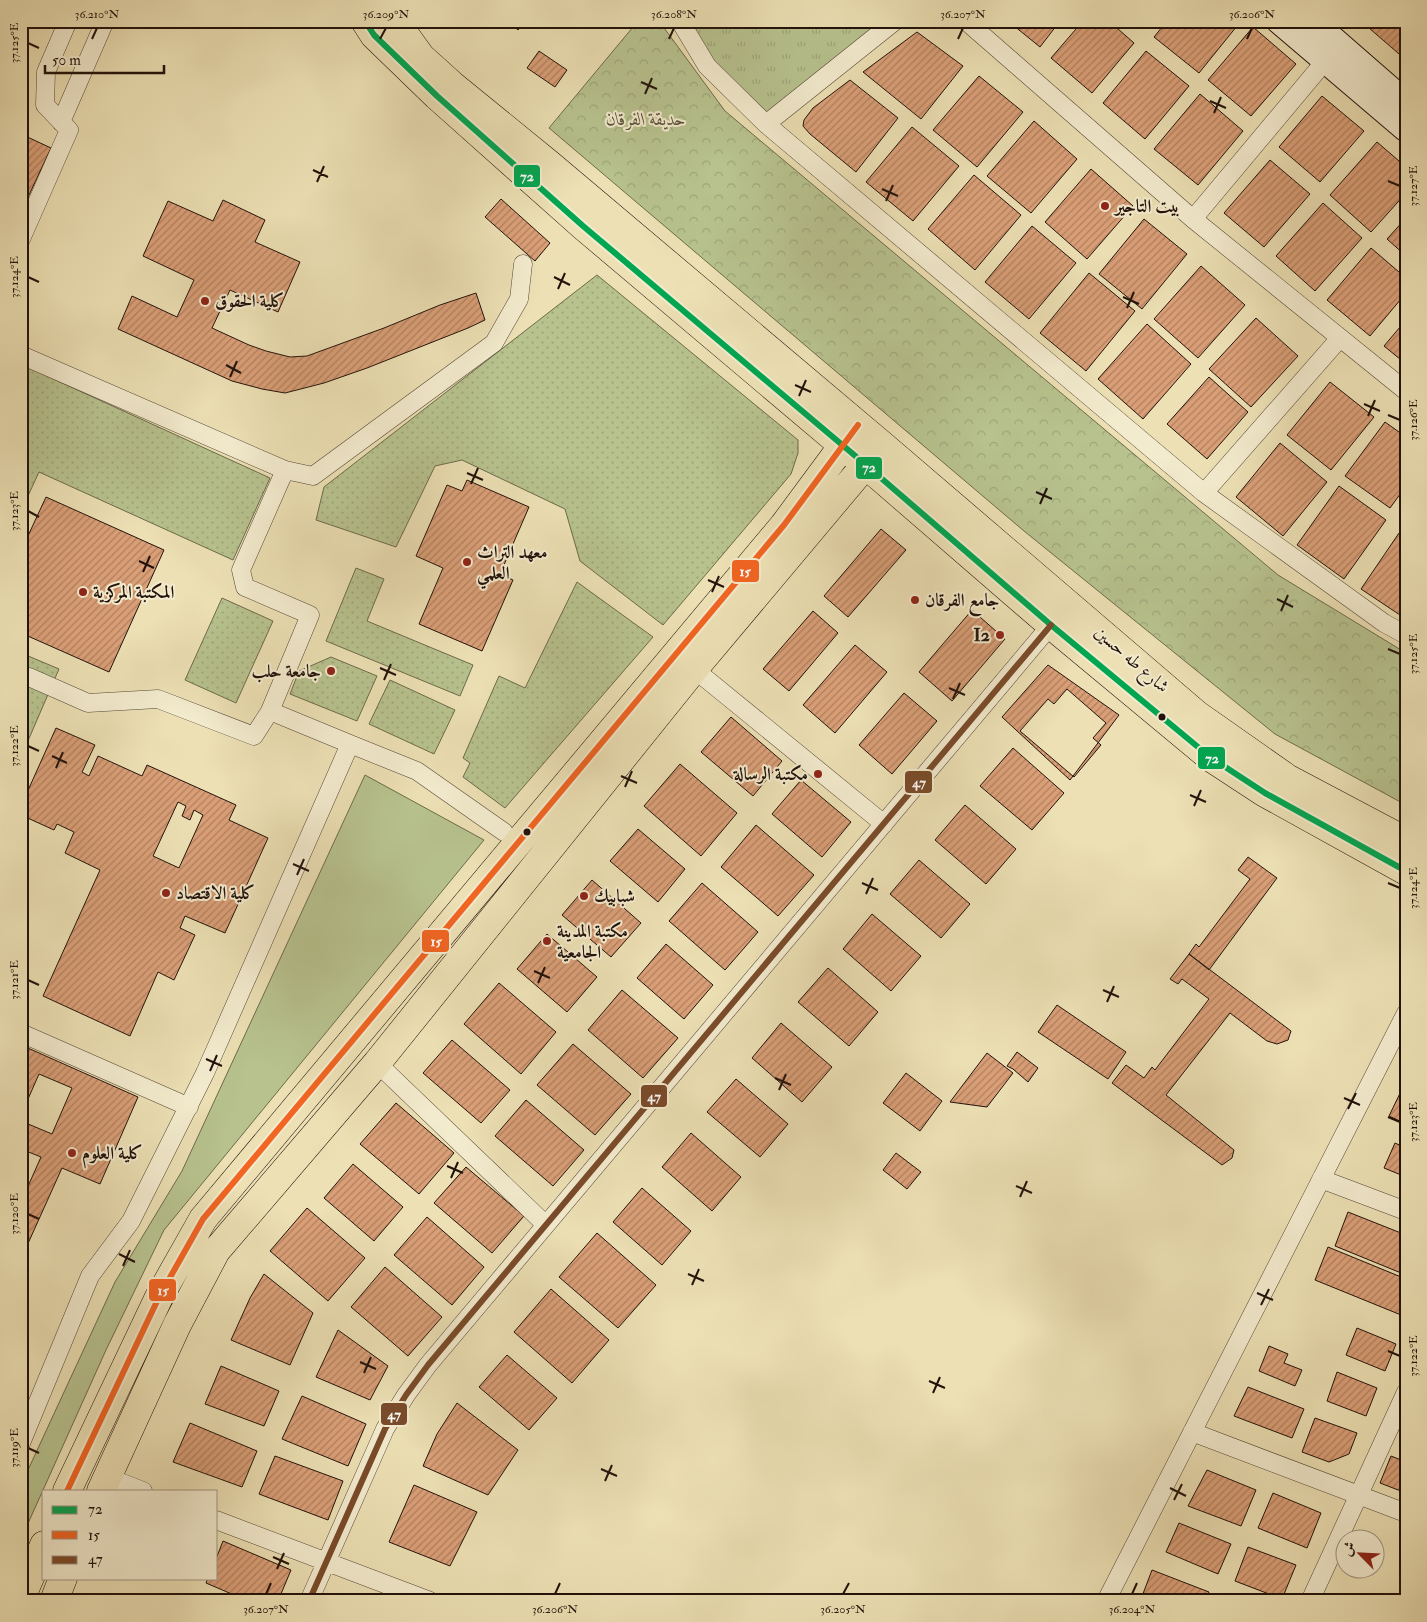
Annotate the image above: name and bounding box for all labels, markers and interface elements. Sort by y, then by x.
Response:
text: 36.210°N [75,7,119,22]
text: 36.209°N [363,7,409,22]
text: 36.208°N [651,7,697,22]
text: 36.207°N [940,7,986,22]
text: 36.206°N [1229,7,1275,22]
text: 37.125°E [7,22,22,63]
scale bar [45,42,164,74]
text: 50 m [52,51,81,70]
park label: حديقة الفرقان [606,108,686,131]
line badge: 72 [513,164,541,188]
text: 37.127°E [1406,165,1421,206]
text: 72 [520,168,534,185]
place label: بيت التاجير [1113,195,1180,218]
marker: بيت التاجير [1099,200,1111,212]
text: 37.124°E [7,256,22,298]
place label: كلية الحقوق [215,290,285,313]
marker: كلية الحقوق [199,295,211,307]
text: 37.126°E [1406,399,1421,441]
line badge: 72 [855,456,883,480]
text: 72 [862,459,876,476]
text: 37.123°E [7,491,22,531]
place label: معهد التراث العلمي [477,541,547,590]
marker: معهد التراث العلمي [461,556,473,568]
line badge: 15 [731,559,760,583]
text: 15 [739,563,751,580]
place label: المكتبة المركزية [93,581,175,604]
marker: المكتبة المركزية [77,586,89,598]
place label: جامع الفرقان [925,589,1000,617]
marker: جامع الفرقان [909,594,921,606]
street label: شارع طه حسين [1088,621,1174,700]
place label: I2 [974,624,990,647]
marker: I2 [994,629,1006,641]
text: 37.125°E [1406,633,1421,674]
place label: جامعة حلب [251,660,321,683]
marker: جامعة حلب [325,665,337,677]
unlabelled marker [1157,712,1167,722]
text: 37.122°E [7,725,22,767]
line badge: 72 [1197,746,1226,770]
text: 72 [1205,750,1219,767]
place label: مكتبة الرسالة [733,763,808,786]
marker: مكتبة الرسالة [812,768,824,780]
line badge: 47 [904,770,933,794]
text: 47 [911,774,926,791]
unlabelled marker [522,827,532,837]
text: 37.124°E [1406,867,1421,909]
place label: كلية الاقتصاد [176,882,255,905]
place label: شبابيك [594,885,635,908]
marker: كلية الاقتصاد [160,887,172,899]
marker: شبابيك [578,890,590,902]
place label: مكتبة المدينة الجامعية [557,920,628,964]
line badge: 15 [421,929,450,953]
text: 15 [430,933,442,950]
marker: مكتبة المدينة الجامعية [541,935,553,947]
text: 37.121°E [7,960,22,1000]
line badge: 47 [640,1084,668,1108]
text: 47 [646,1088,661,1105]
text: 37.123°E [1406,1102,1421,1142]
place label: كلية العلوم [82,1142,143,1169]
marker: كلية العلوم [66,1147,78,1159]
text: 37.120°E [7,1193,22,1235]
line badge: 15 [148,1278,177,1302]
text: 15 [157,1282,169,1299]
text: 37.122°E [1406,1335,1421,1377]
line badge: 47 [380,1402,408,1426]
text: 47 [386,1406,401,1423]
text: 37.119°E [7,1428,22,1468]
legend [42,1490,218,1580]
text: 72 [88,1500,103,1519]
text: 15 [88,1526,100,1545]
north arrow [1334,1530,1384,1580]
text: ش [1338,1539,1359,1559]
text: 47 [88,1550,103,1569]
text: 36.207°N [243,1602,289,1617]
text: 36.206°N [532,1602,578,1617]
text: 36.205°N [820,1602,866,1617]
text: 36.204°N [1109,1602,1156,1617]

